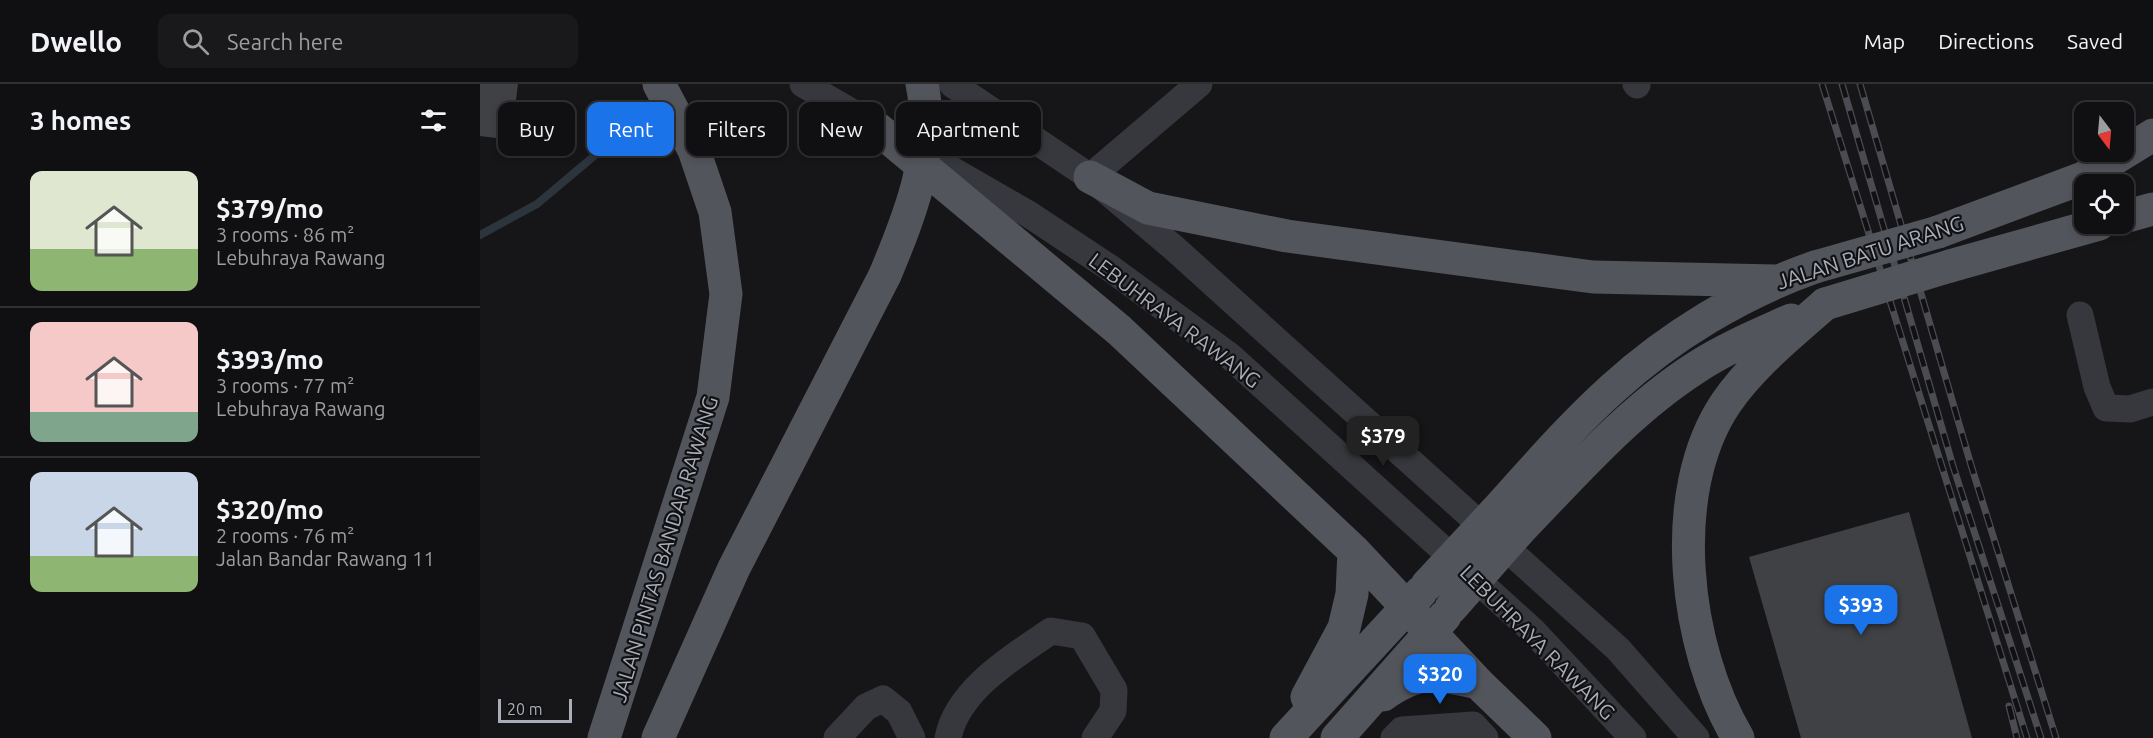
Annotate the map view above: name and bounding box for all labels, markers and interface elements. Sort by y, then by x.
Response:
search box [158,14,578,68]
icon: search [179,25,212,58]
text: Dwello [30,26,122,57]
text: Search here [227,29,343,54]
text: Map [1864,29,1905,53]
text: Directions [1938,29,2034,53]
text: Saved [2067,29,2123,53]
chip: Buy [498,102,575,156]
chip: Rent [587,102,674,156]
chip: Filters [686,102,787,156]
chip: New [799,102,884,156]
chip: Apartment [896,102,1041,156]
north arrow [2074,102,2134,162]
map controls [2074,102,2134,234]
icon: filters [417,104,450,137]
text: 3 homes [30,106,131,135]
button: locate [2074,174,2134,234]
text: $379/mo [216,194,324,223]
icon: home [78,195,150,267]
street label: JALAN BATU ARANG [1773,210,1967,294]
text: 3 rooms · 86 m² [216,223,354,246]
text: Lebuhraya Rawang [216,246,385,269]
street label: LEBUHRAYA RAWANG [1084,248,1266,392]
text: $393/mo [216,345,324,374]
icon: home [78,346,150,418]
text: 3 rooms · 77 m² [216,374,354,397]
street label: JALAN PINTAS BANDAR RAWANG [606,393,722,705]
text: Lebuhraya Rawang [216,397,385,420]
pin: $379 [1347,416,1419,467]
text: $379 [1360,424,1406,447]
text: $320/mo [216,495,324,524]
icon: home [78,496,150,568]
text: 2 rooms · 76 m² [216,524,354,547]
text: Jalan Bandar Rawang 11 [216,547,435,570]
street label: LEBUHRAYA RAWANG [1456,560,1620,724]
pin: $393 [1825,585,1897,636]
text: $393 [1838,593,1884,616]
pin: $320 [1404,654,1476,705]
text: $320 [1417,662,1463,685]
scale bar [498,696,572,724]
text: 20 m [507,700,543,718]

